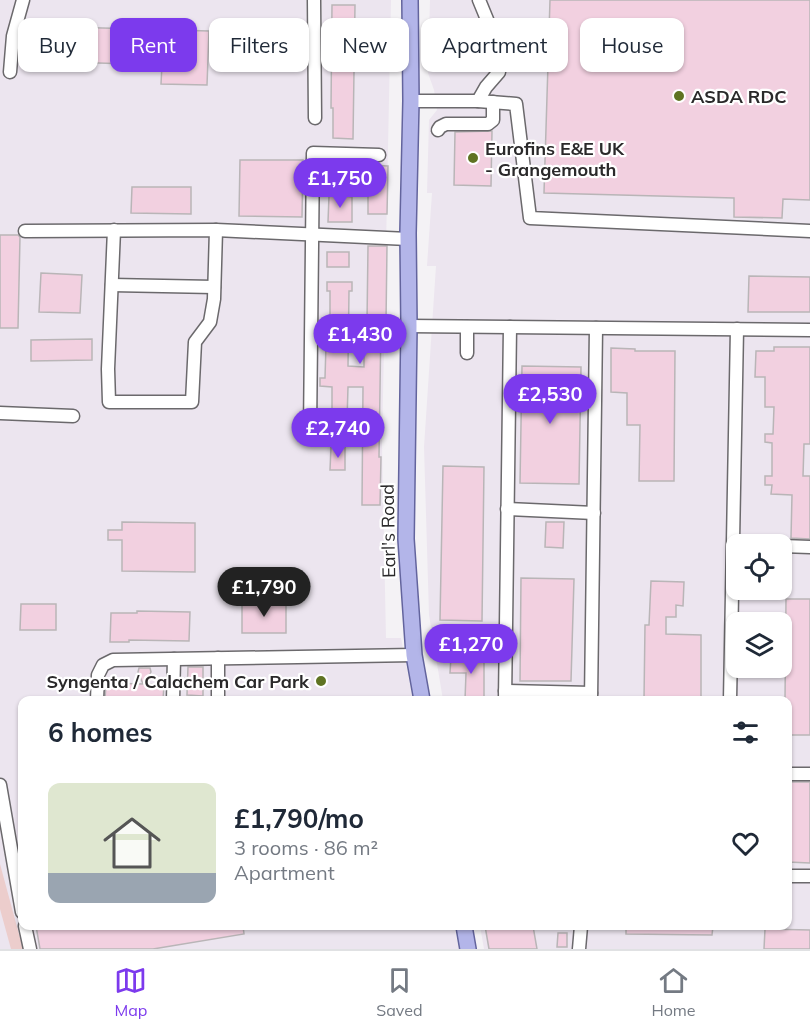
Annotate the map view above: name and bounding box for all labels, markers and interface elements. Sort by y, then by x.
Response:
chip: Buy [18,18,98,72]
chip: Rent [110,18,197,72]
chip: Filters [209,18,309,72]
chip: New [321,18,409,72]
chip: Apartment [421,18,568,72]
chip: House [580,18,684,72]
place label: ASDA RDC [691,85,787,108]
marker: ASDA RDC [672,89,686,103]
place label: Eurofins E&E UK - Grangemouth [485,137,625,181]
marker: Eurofins E&E UK - Grangemouth [466,151,480,165]
pin: £1,750 [291,158,389,209]
text: £1,750 [308,165,372,190]
pin: £1,430 [311,314,409,365]
text: £1,430 [328,321,392,346]
pin: £2,530 [501,374,599,425]
text: £2,530 [518,381,582,406]
pin: £2,740 [289,408,387,459]
text: £2,740 [306,415,370,440]
street label: Earl's Road [376,484,400,578]
map controls [726,534,792,678]
button: locate [726,534,792,600]
pin: £1,790 [215,567,313,618]
text: £1,790 [232,574,296,599]
button: layers [726,612,792,678]
pin: £1,270 [422,624,520,675]
text: £1,270 [439,631,503,656]
place label: Syngenta / Calachem Car Park [47,670,310,693]
marker: Syngenta / Calachem Car Park [314,674,328,688]
text: 6 homes [48,716,152,749]
icon: filters [729,716,762,749]
text: £1,790/mo [234,802,364,835]
icon: home [96,807,168,879]
icon: heart [729,827,762,860]
text: 3 rooms · 86 m² [234,835,378,860]
text: Apartment [234,860,335,885]
tab: Map [114,964,147,1020]
tab: Saved [376,964,423,1020]
tab: Home [651,964,696,1020]

